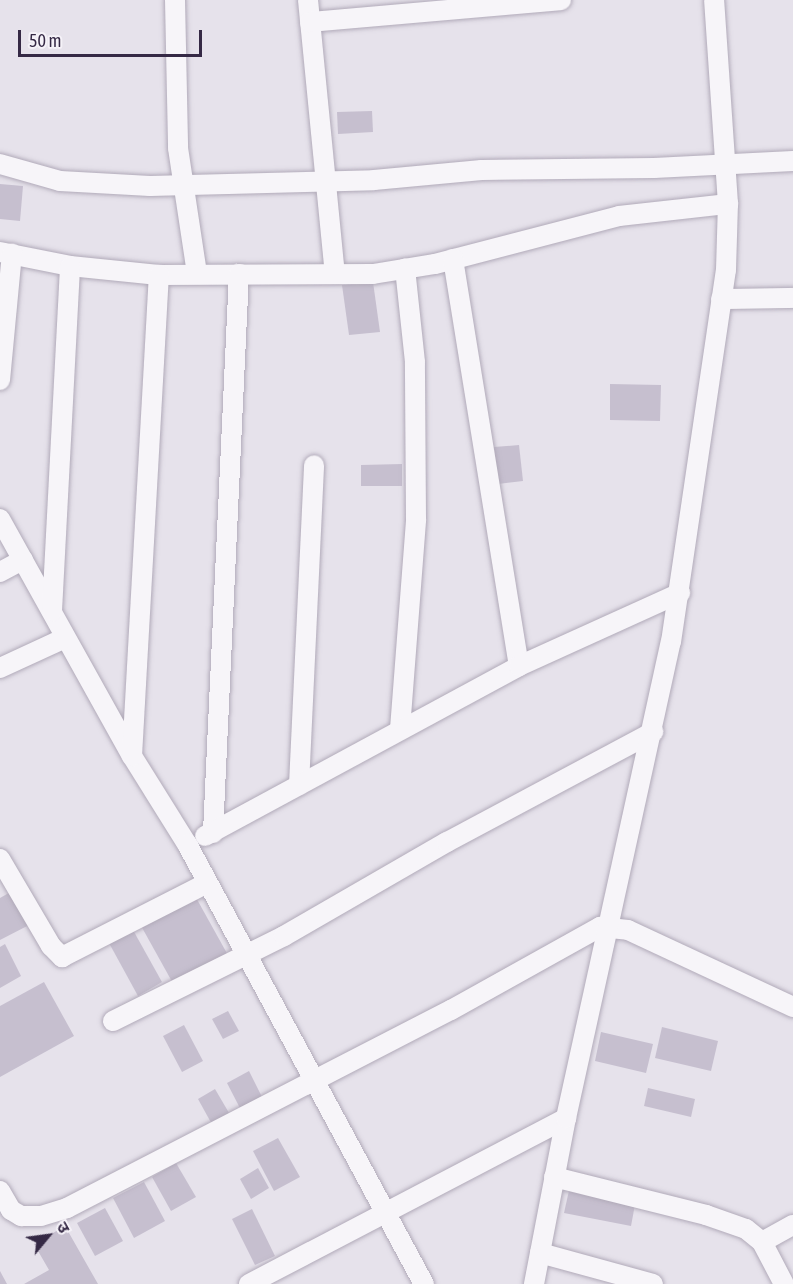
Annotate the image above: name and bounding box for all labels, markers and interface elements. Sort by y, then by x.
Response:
scale bar [21,18,206,56]
text: 50 m [29,30,61,51]
north arrow [18,1206,78,1266]
text: उ [54,1219,74,1236]

